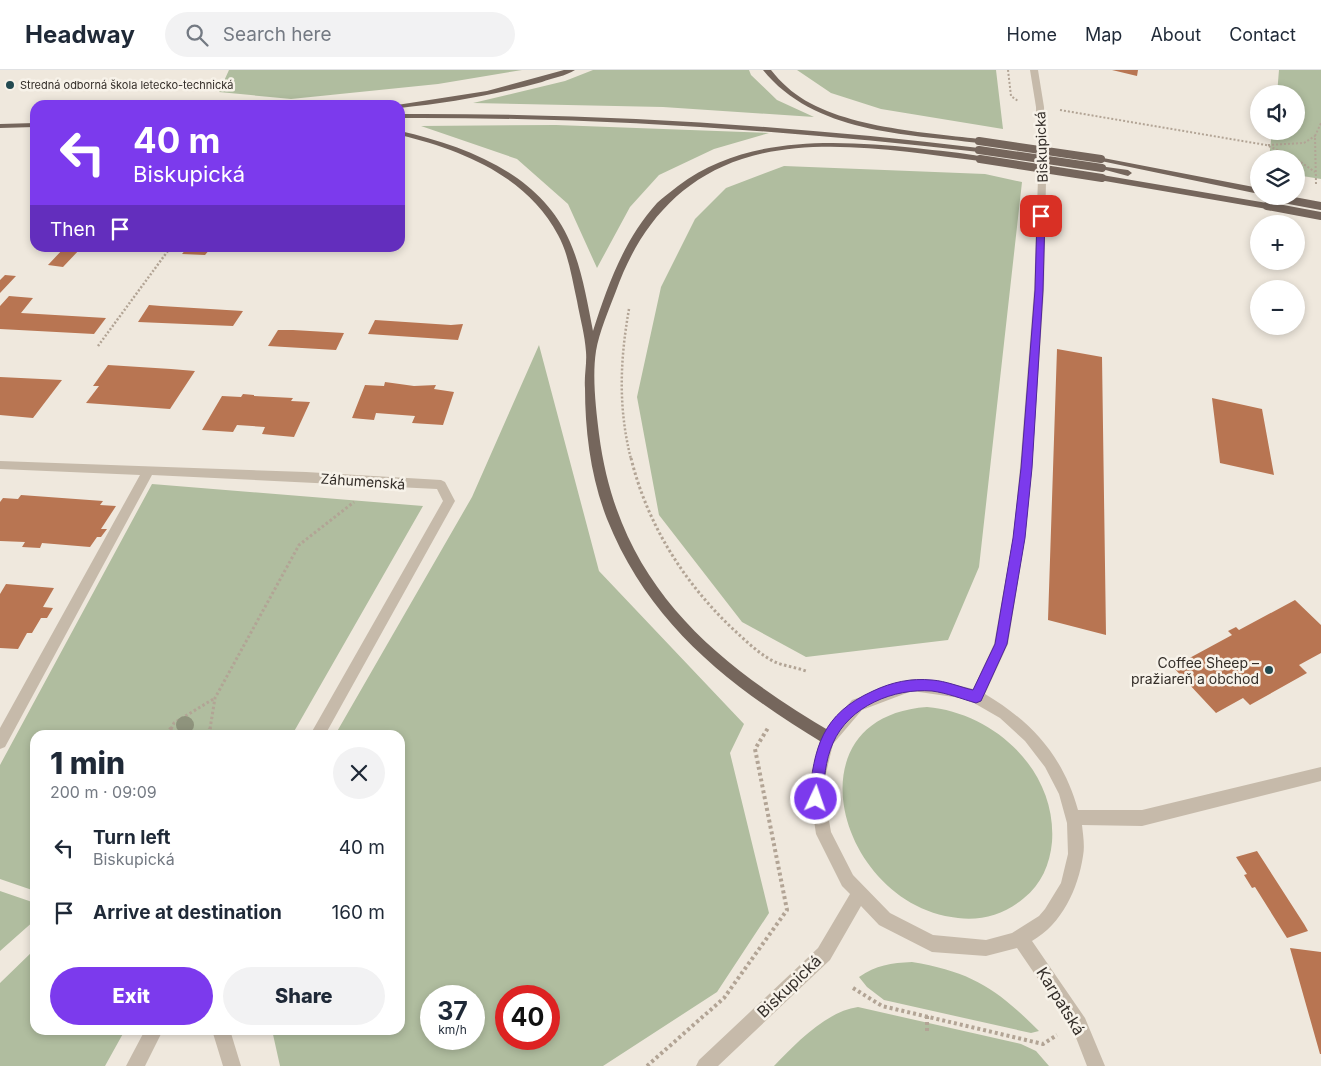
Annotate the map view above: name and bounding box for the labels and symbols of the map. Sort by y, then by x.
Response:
place label: Stredná odborná škola letecko-technická [20,78,233,92]
marker: Stredná odborná škola letecko-technická [4,79,16,91]
street label: Biskupická [1031,111,1051,183]
pin [1020,195,1062,237]
street label: Záhumenská [320,470,406,492]
place label: Coffee Sheep – pražiareň a obchod [1131,654,1259,687]
marker: Coffee Sheep – pražiareň a obchod [1263,664,1275,676]
position arrow [789,772,841,824]
street label: Biskupická [753,950,825,1022]
street label: Karpatská [1032,963,1090,1039]
speed limit sign: 40 [495,985,560,1050]

